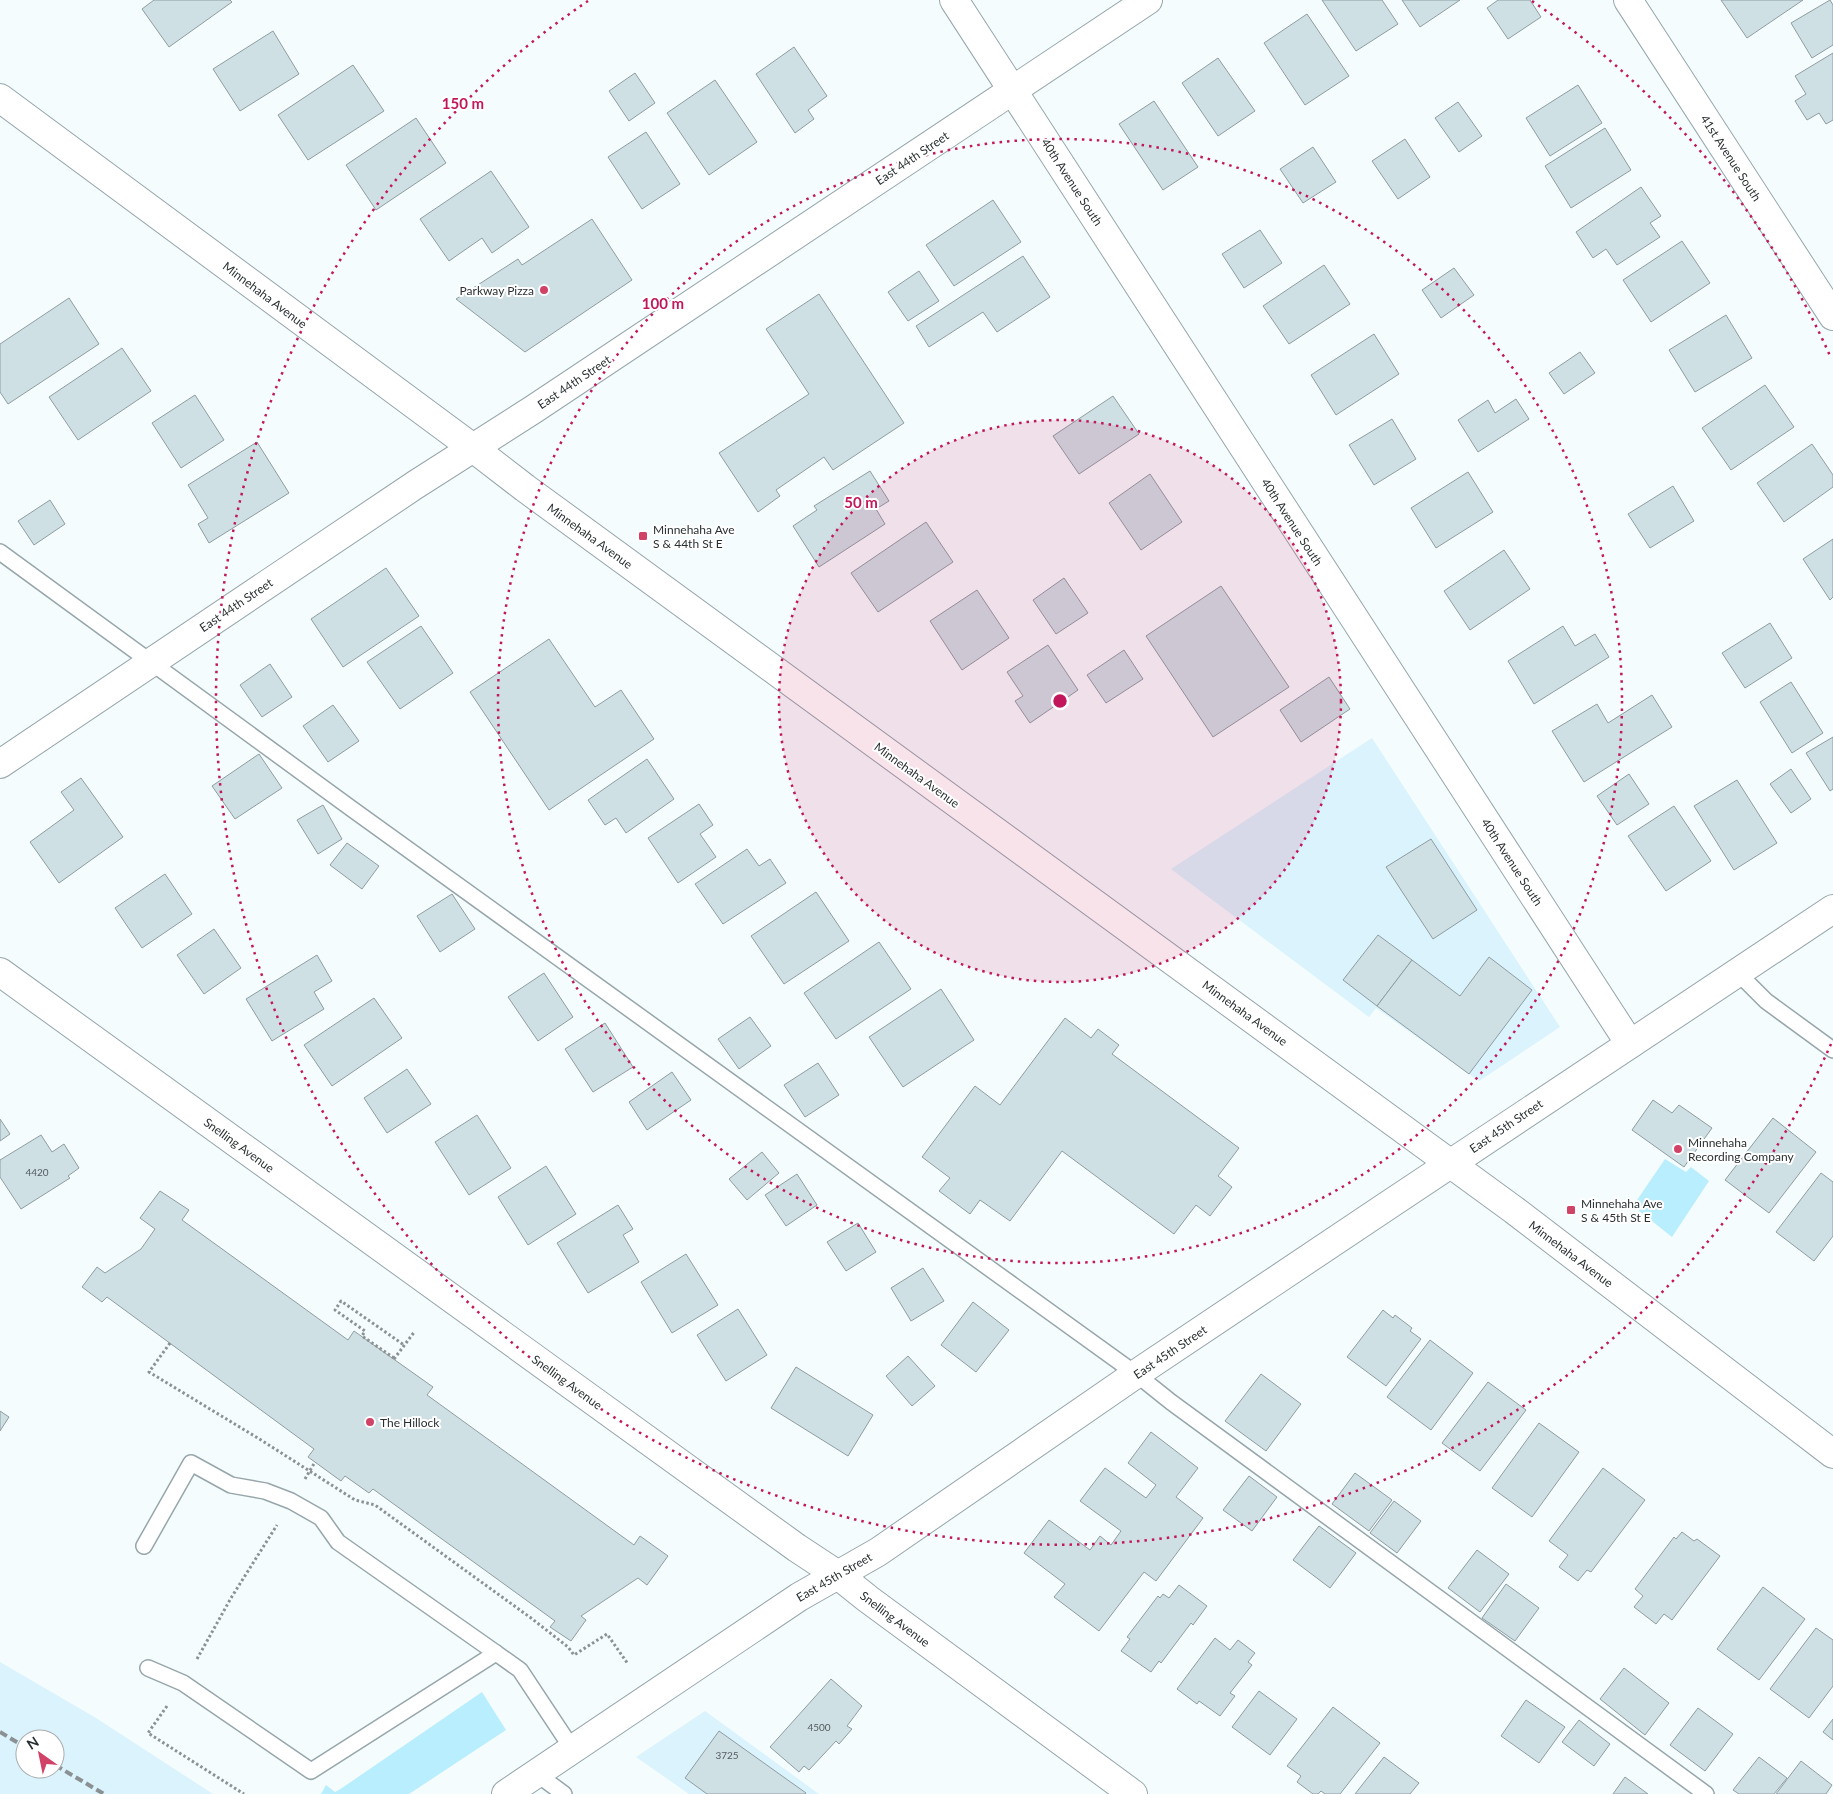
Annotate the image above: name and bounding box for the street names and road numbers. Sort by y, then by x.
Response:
street label: 41st Avenue South [1698,112,1764,204]
street label: East 44th Street [873,128,952,188]
street label: 40th Avenue South [1038,135,1106,229]
street label: Minnehaha Avenue [220,259,310,331]
street label: East 44th Street [535,352,614,412]
street label: 40th Avenue South [1258,475,1326,569]
street label: Minnehaha Avenue [545,500,635,572]
street label: East 44th Street [197,575,276,635]
street label: Minnehaha Avenue [872,739,962,811]
street label: 40th Avenue South [1478,815,1546,909]
street label: Minnehaha Avenue [1200,977,1290,1049]
street label: East 45th Street [1467,1096,1546,1156]
street label: Snelling Avenue [201,1114,277,1176]
street label: Minnehaha Avenue [1526,1218,1616,1290]
street label: East 45th Street [1131,1322,1210,1382]
street label: Snelling Avenue [529,1351,605,1413]
street label: East 45th Street [793,1549,875,1605]
street label: Snelling Avenue [857,1588,933,1650]

